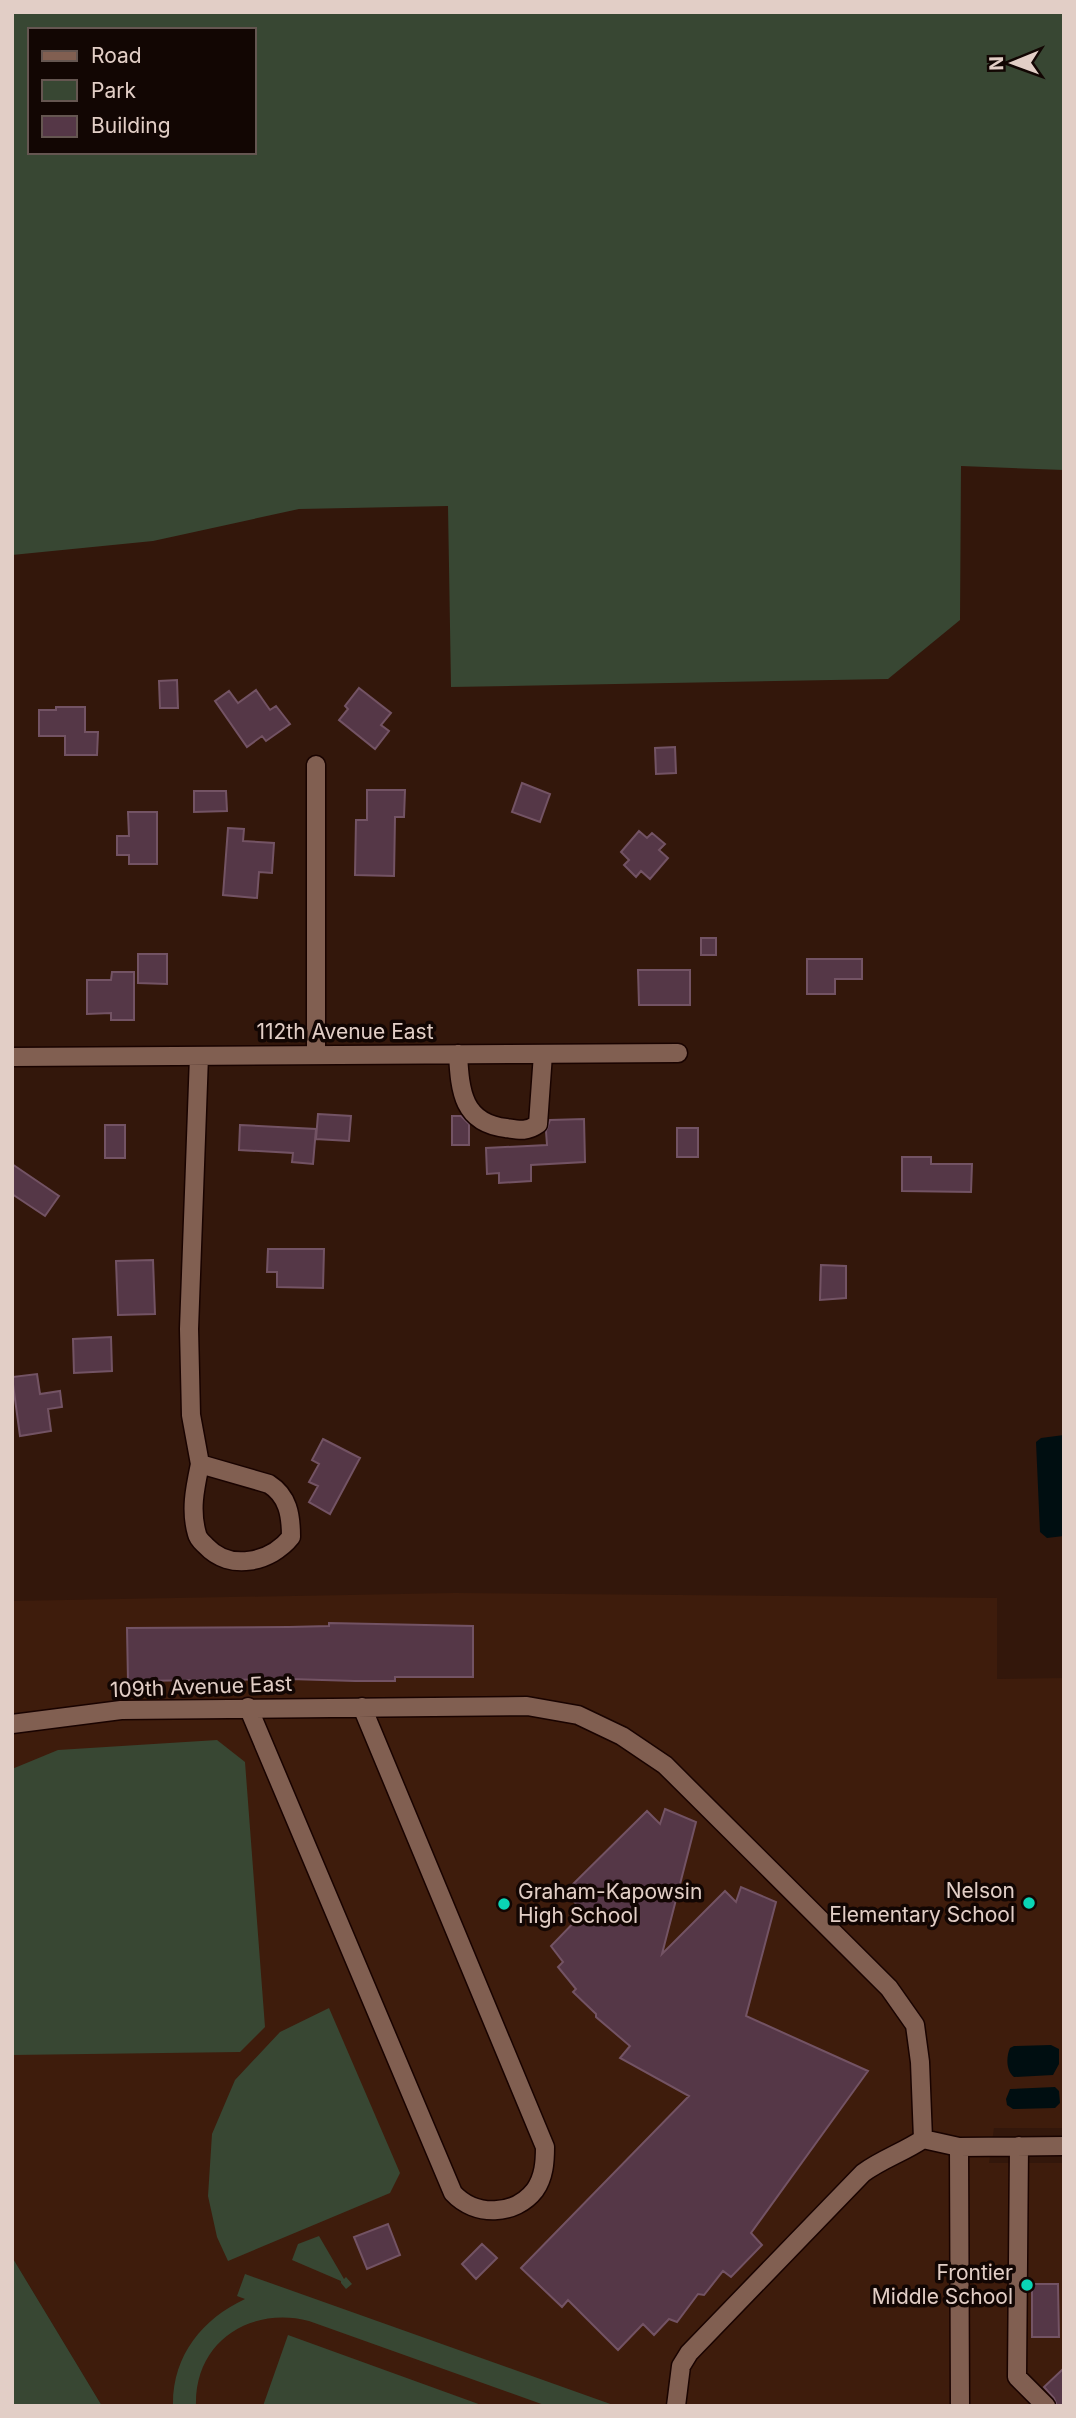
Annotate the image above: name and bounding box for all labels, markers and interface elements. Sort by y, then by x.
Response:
legend [28,28,256,154]
north arrow [978,28,1048,98]
text: Road [91,43,142,68]
text: N [985,56,1008,71]
text: Park [91,78,136,103]
text: Building [91,113,171,138]
street label: 112th Avenue East [256,1019,434,1044]
street label: 109th Avenue East [109,1671,293,1702]
place label: Nelson Elementary School [829,1878,1015,1927]
place label: Graham-Kapowsin High School [518,1879,702,1928]
marker: Nelson Elementary School [1021,1895,1037,1911]
marker: Graham-Kapowsin High School [496,1896,512,1912]
place label: Frontier Middle School [872,2260,1013,2309]
marker: Frontier Middle School [1019,2277,1035,2293]

